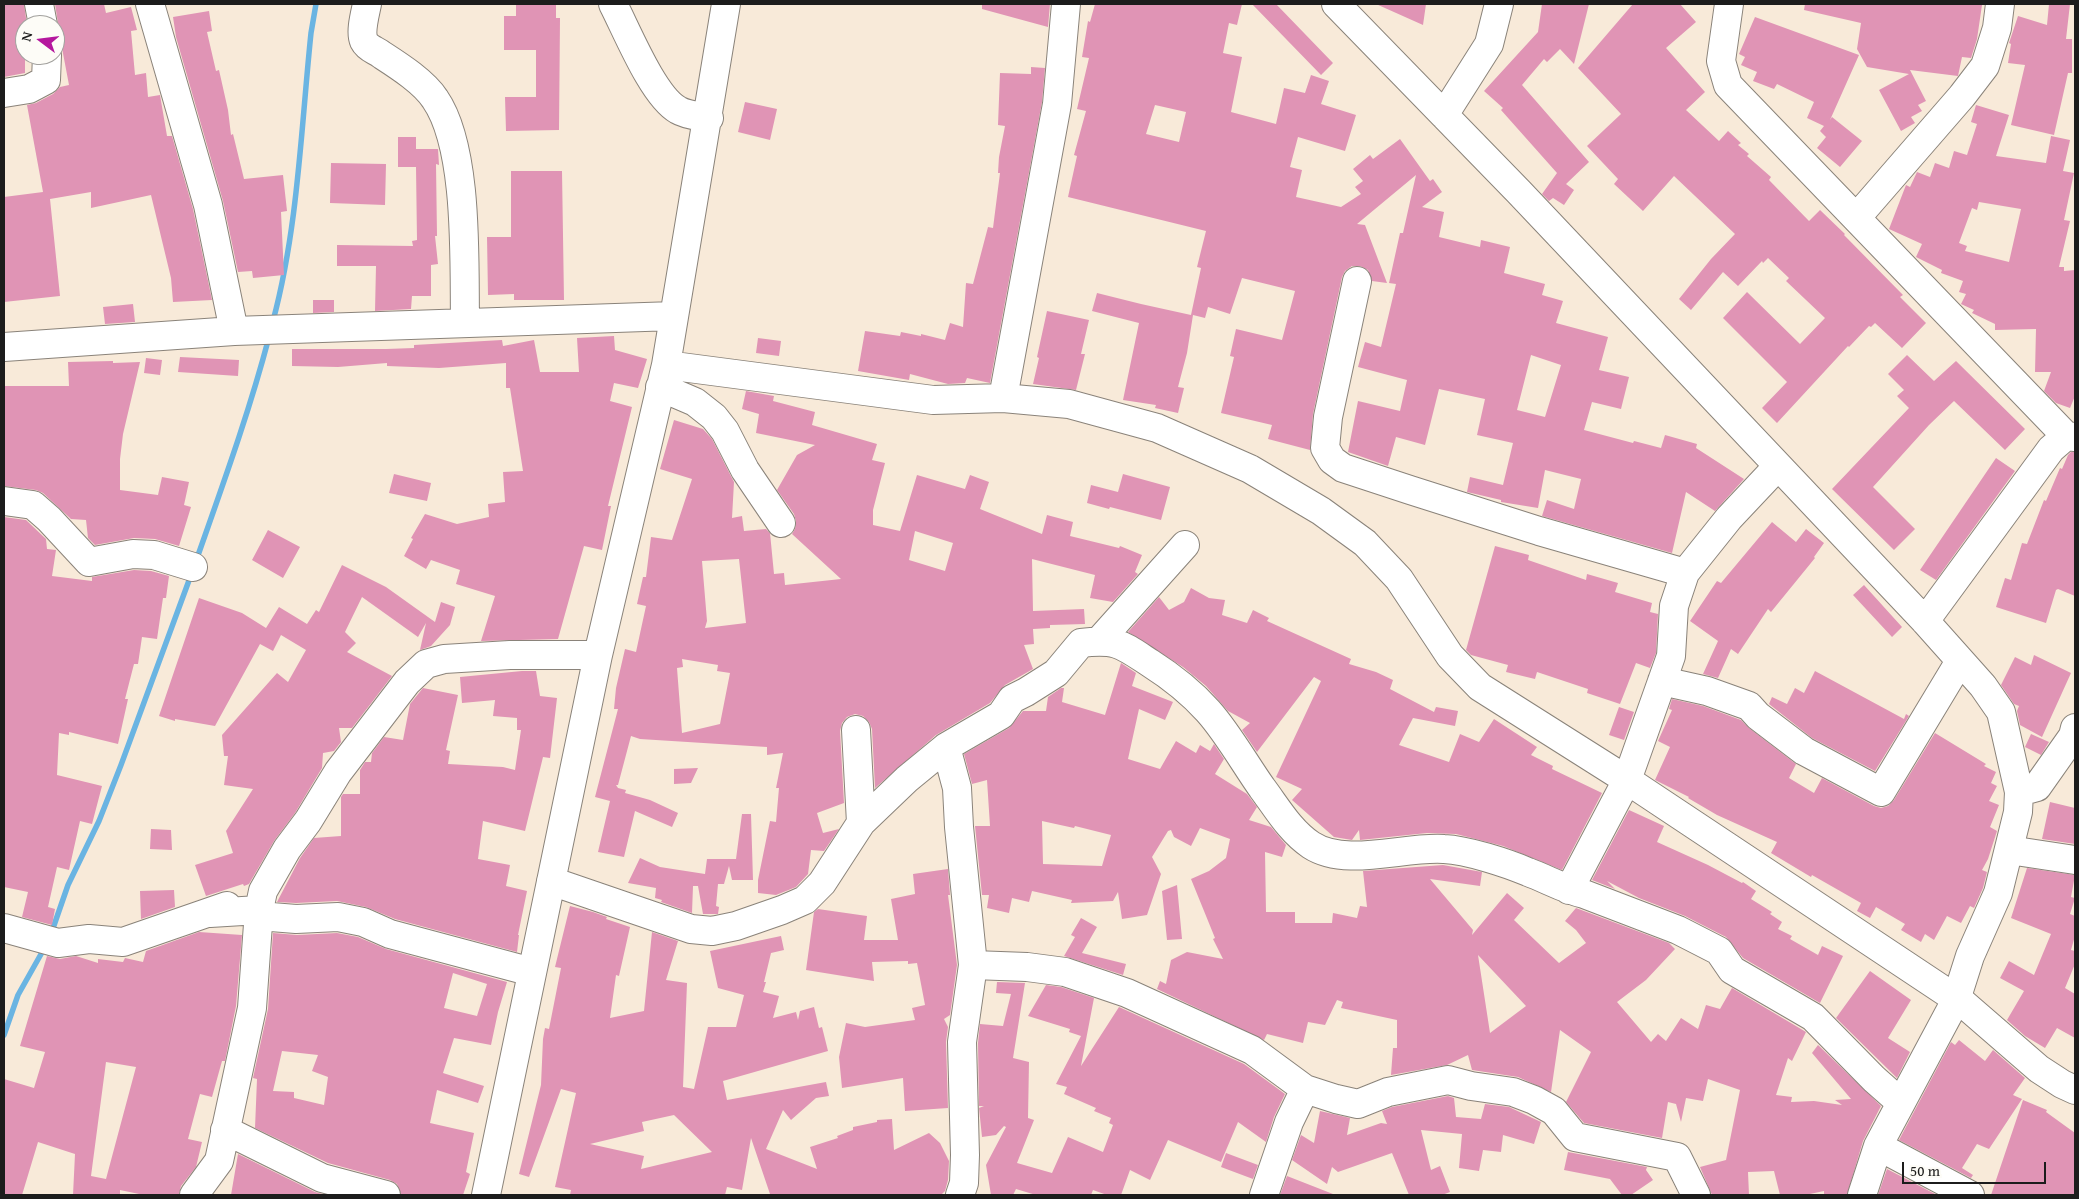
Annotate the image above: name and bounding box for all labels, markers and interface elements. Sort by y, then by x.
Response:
north arrow [15,15,65,65]
text: N [16,29,37,43]
scale bar [1904,1152,2048,1184]
text: 50 m [1910,1160,1940,1181]

